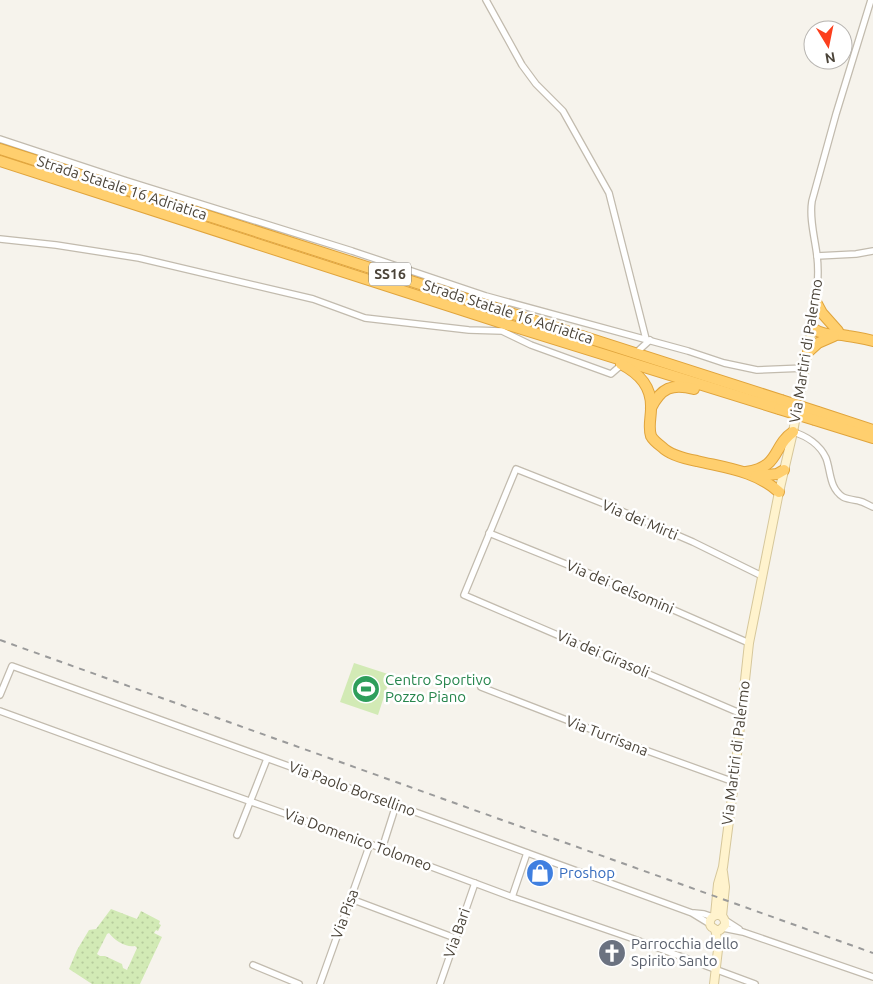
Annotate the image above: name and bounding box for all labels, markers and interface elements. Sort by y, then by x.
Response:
north arrow [803,20,853,70]
text: N [824,49,837,67]
street label: Strada Statale 16 Adriatica [35,152,209,223]
road number: SS16 [369,262,411,286]
street label: Strada Statale 16 Adriatica [421,276,595,347]
street label: Via Martiri di Palermo [786,278,825,424]
street label: Via dei Mirti [600,496,681,543]
street label: Via dei Gelsomini [564,556,677,617]
street label: Via dei Girasoli [554,626,652,681]
place label: Centro Sportivo Pozzo Piano [385,671,491,705]
sports icon: Centro Sportivo Pozzo Piano [351,674,381,704]
street label: Via Martiri di Palermo [718,680,753,826]
street label: Via Turrisana [564,712,651,759]
street label: Via Paolo Borsellino [286,758,418,819]
street label: Via Domenico Tolomeo [282,805,434,874]
shop icon: Proshop [525,858,555,888]
place label: Proshop [559,864,615,881]
street label: Via Pisa [328,887,361,941]
street label: Via Bari [440,906,473,960]
place label: Parrocchia dello Spirito Santo [631,935,739,969]
church icon: Parrocchia dello Spirito Santo [597,938,627,968]

